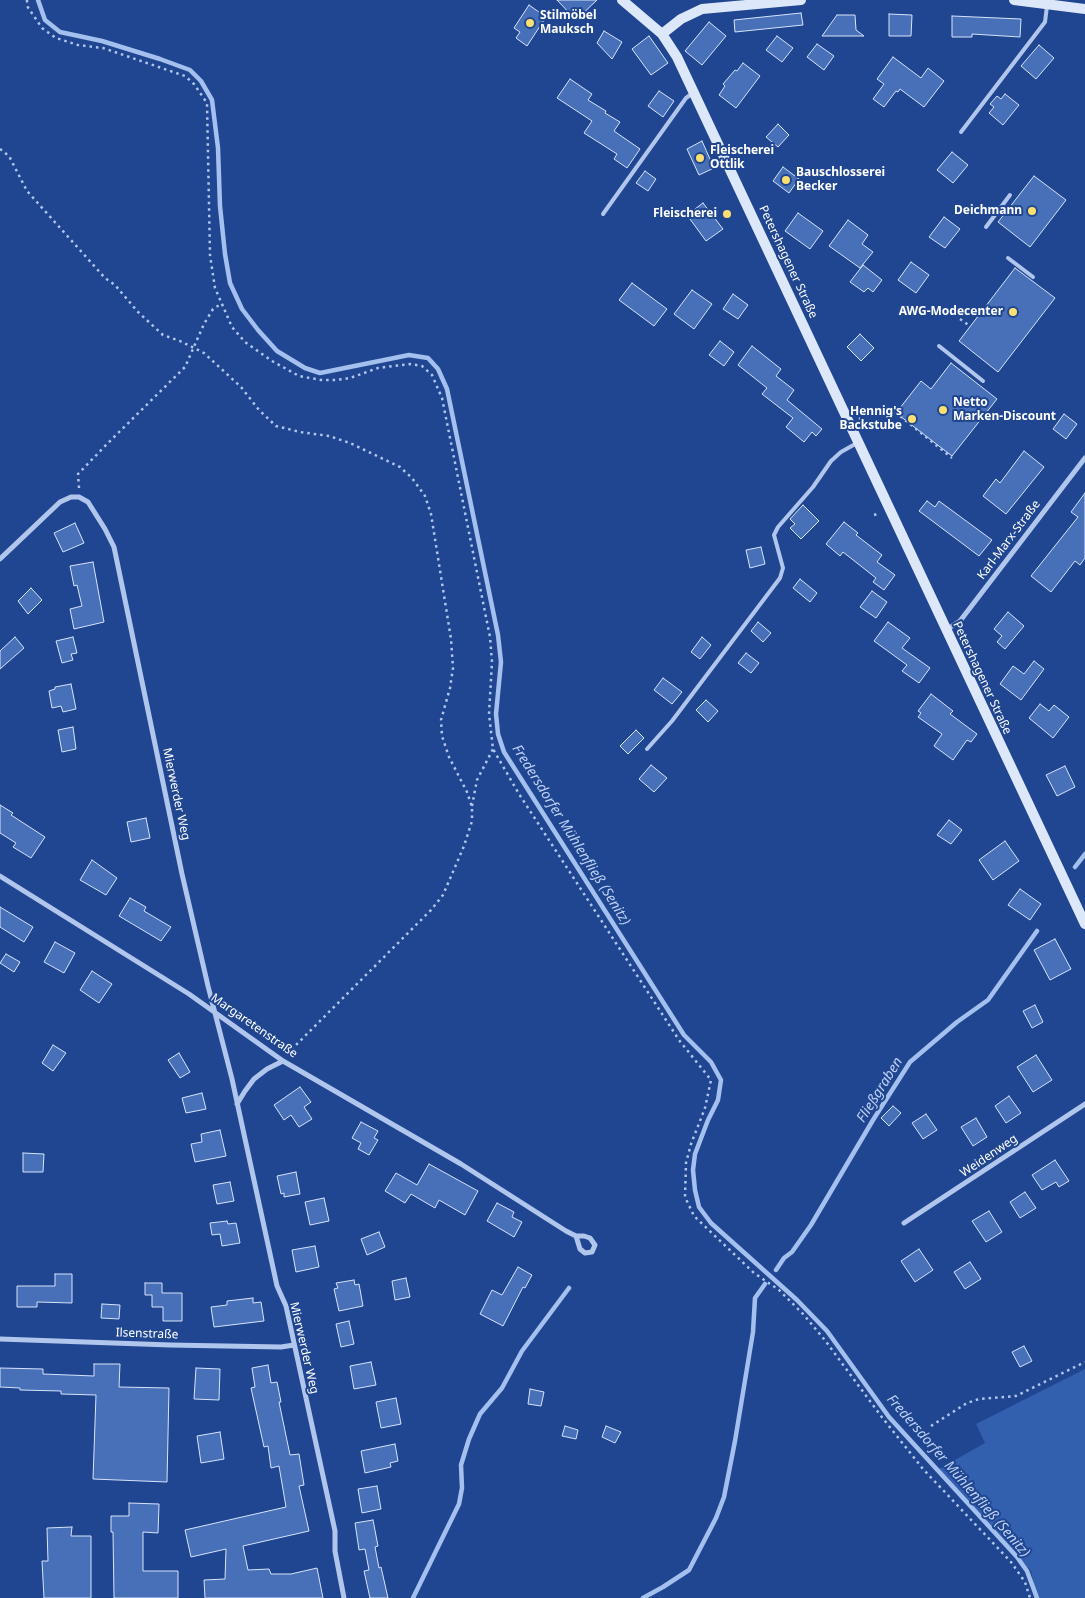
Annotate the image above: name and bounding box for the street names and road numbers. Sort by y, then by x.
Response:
street label: Petershagener Straße [755,203,821,321]
street label: Karl-Marx-Straße [974,498,1044,582]
street label: Petershagener Straße [949,619,1015,737]
street label: Mierwerder Weg [159,747,193,841]
street label: Margaretenstraße [208,991,300,1061]
street label: Weidenweg [958,1132,1020,1180]
street label: Mierwerder Weg [286,1301,322,1395]
street label: Ilsenstraße [115,1326,179,1342]

